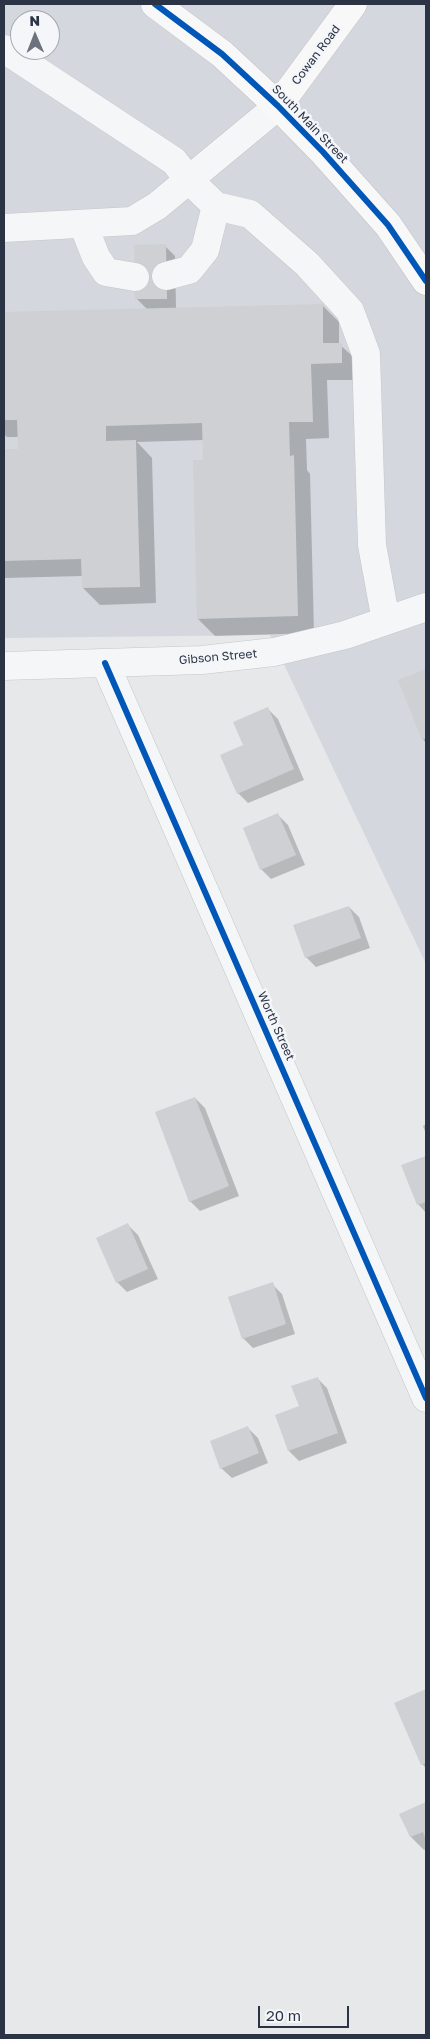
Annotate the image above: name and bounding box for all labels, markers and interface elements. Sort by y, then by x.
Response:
north arrow [10,10,60,60]
text: N [29,12,40,29]
street label: Cowan Road [289,22,343,88]
street label: South Main Street [269,82,351,166]
street label: Gibson Street [178,646,258,668]
street label: Worth Street [254,989,298,1063]
scale bar [260,1996,351,2028]
text: 20 m [266,2006,301,2024]

